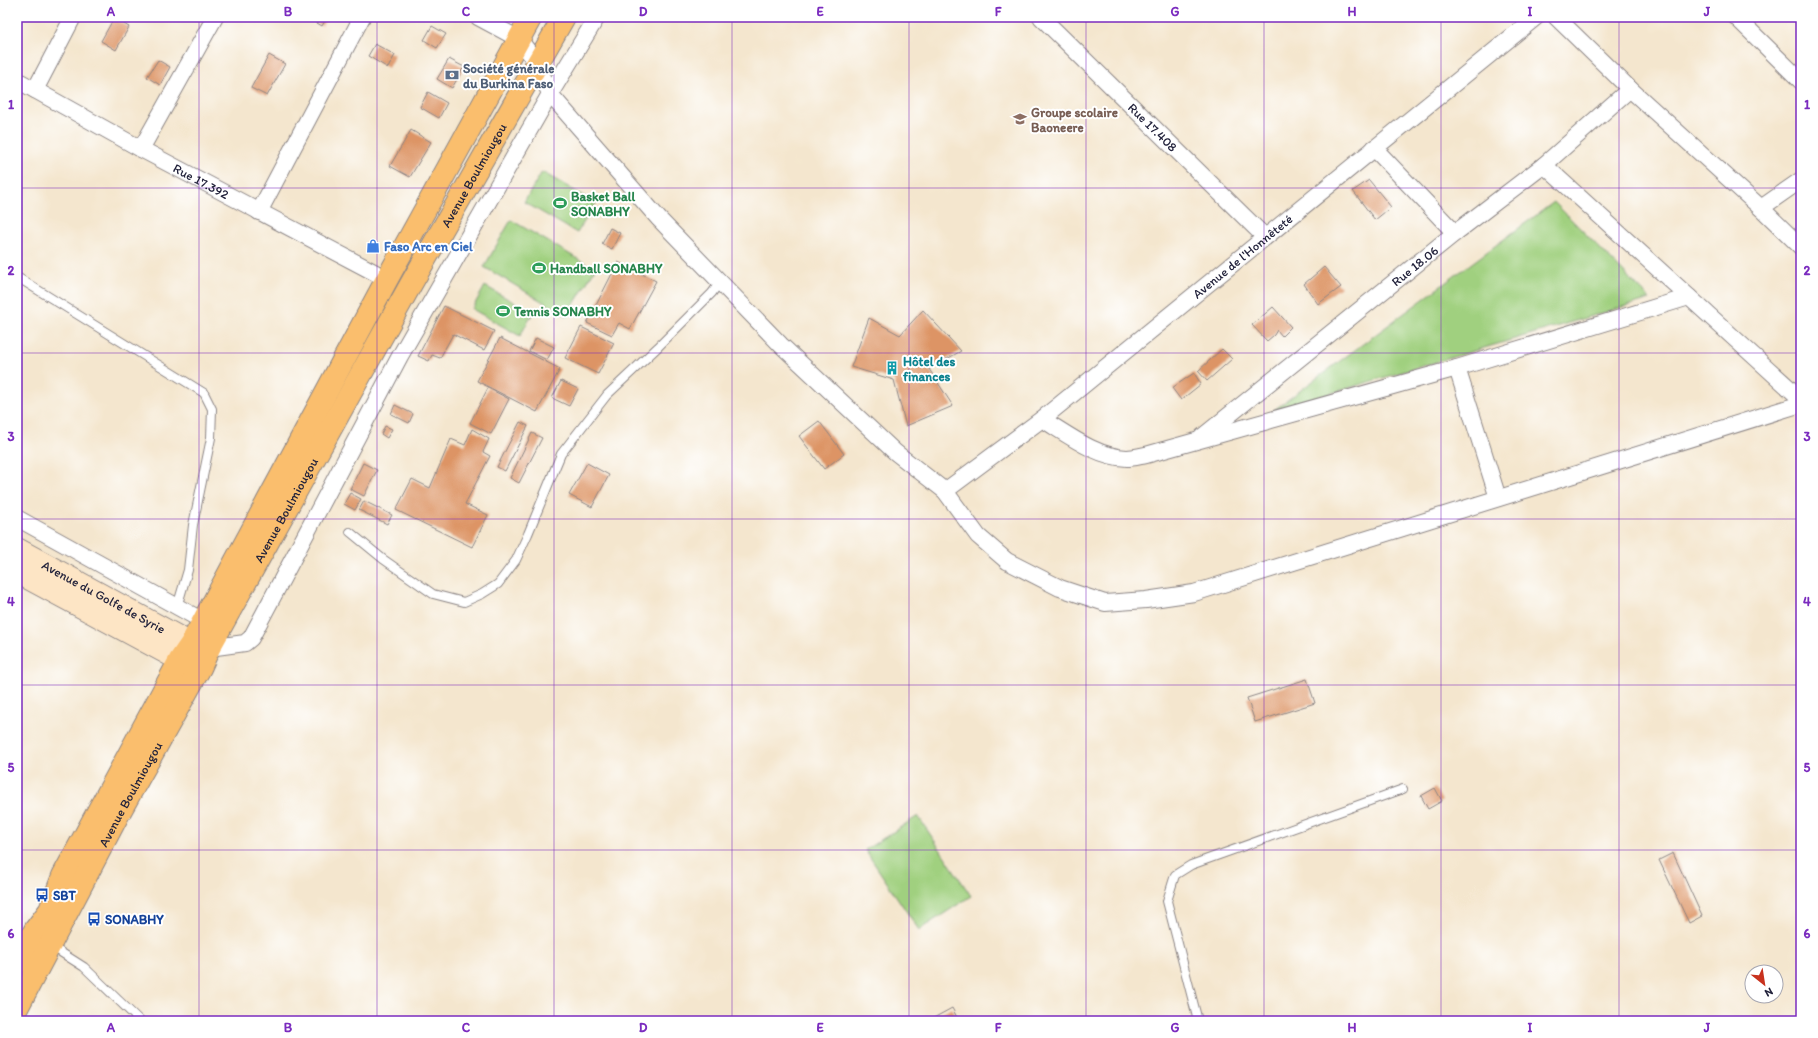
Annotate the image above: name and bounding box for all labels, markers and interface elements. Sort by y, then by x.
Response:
text: A [106,4,116,19]
text: B [284,4,293,19]
text: C [462,4,471,19]
text: D [639,4,648,19]
text: E [816,4,824,19]
text: F [995,4,1002,19]
text: G [1171,4,1180,19]
text: H [1348,4,1357,19]
text: I [1528,4,1533,19]
text: J [1703,4,1711,19]
place label: Société générale du Burkina Faso [463,61,555,91]
bank icon: Société générale du Burkina Faso [444,67,460,83]
text: 1 [8,97,14,112]
text: 1 [1804,97,1810,112]
street label: Rue 17.408 [1125,100,1180,155]
place label: Groupe scolaire Baoneere [1031,105,1118,135]
school or university icon: Groupe scolaire Baoneere [1012,111,1028,127]
street label: Avenue Boulmiougou [438,121,510,230]
street label: Rue 17.392 [171,160,231,202]
place label: Basket Ball SONABHY [571,189,635,219]
sports icon: Basket Ball SONABHY [552,195,568,211]
street label: Avenue de l'Honnêteté [1190,211,1296,301]
shop icon: Faso Arc en Ciel [365,238,381,254]
place label: Faso Arc en Ciel [384,239,473,254]
street label: Rue 18.06 [1389,243,1441,289]
sports icon: Handball SONABHY [531,260,547,276]
place label: Handball SONABHY [550,261,663,276]
text: 2 [8,263,15,278]
text: 2 [1804,263,1811,278]
sports icon: Tennis SONABHY [495,303,511,319]
place label: Tennis SONABHY [513,304,612,319]
place label: Hôtel des finances [903,354,956,384]
building icon: Hôtel des finances [884,360,900,376]
text: 3 [7,429,15,444]
text: 3 [1803,429,1811,444]
street label: Avenue Boulmiougou [251,455,321,565]
street label: Avenue du Golfe de Syrie [39,557,168,637]
text: 4 [7,594,15,609]
text: 4 [1803,594,1811,609]
street label: Avenue Boulmiougou [96,739,165,849]
text: 5 [8,760,15,775]
text: 5 [1804,760,1811,775]
bus stop icon: SBT [34,887,50,903]
place label: SBT [53,888,77,903]
bus stop icon: SONABHY [86,911,102,927]
place label: SONABHY [105,912,164,927]
text: 6 [8,926,15,941]
text: 6 [1804,926,1811,941]
north arrow [1744,964,1784,1004]
text: N [1762,985,1775,1000]
text: A [106,1020,116,1035]
text: B [284,1020,293,1035]
text: C [462,1020,471,1035]
text: D [639,1020,648,1035]
text: E [816,1020,824,1035]
text: F [995,1020,1002,1035]
text: G [1171,1020,1180,1035]
text: H [1348,1020,1357,1035]
text: I [1528,1020,1533,1035]
text: J [1703,1020,1711,1035]

